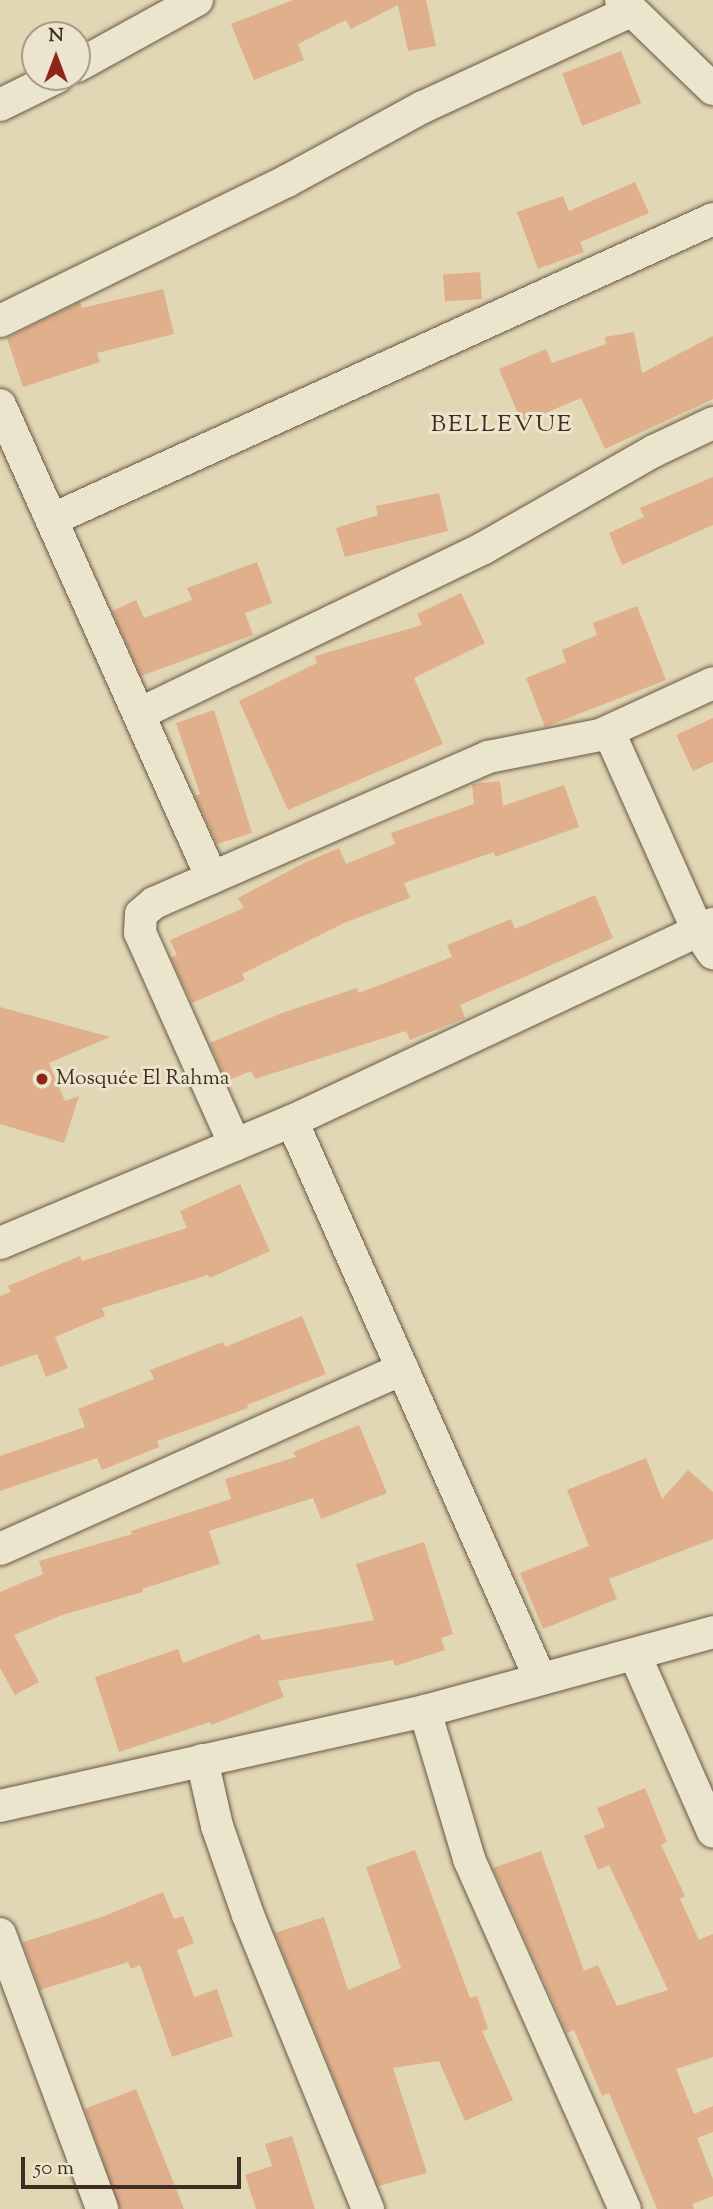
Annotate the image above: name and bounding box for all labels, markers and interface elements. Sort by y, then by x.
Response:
north arrow [21,21,91,91]
text: N [48,23,64,50]
district label: BELLEVUE [432,412,572,440]
place label: Mosquée El Rahma [56,1066,230,1092]
marker: Mosquée El Rahma [34,1071,50,1087]
scale bar [24,2142,245,2186]
text: 50 m [34,2154,74,2184]

